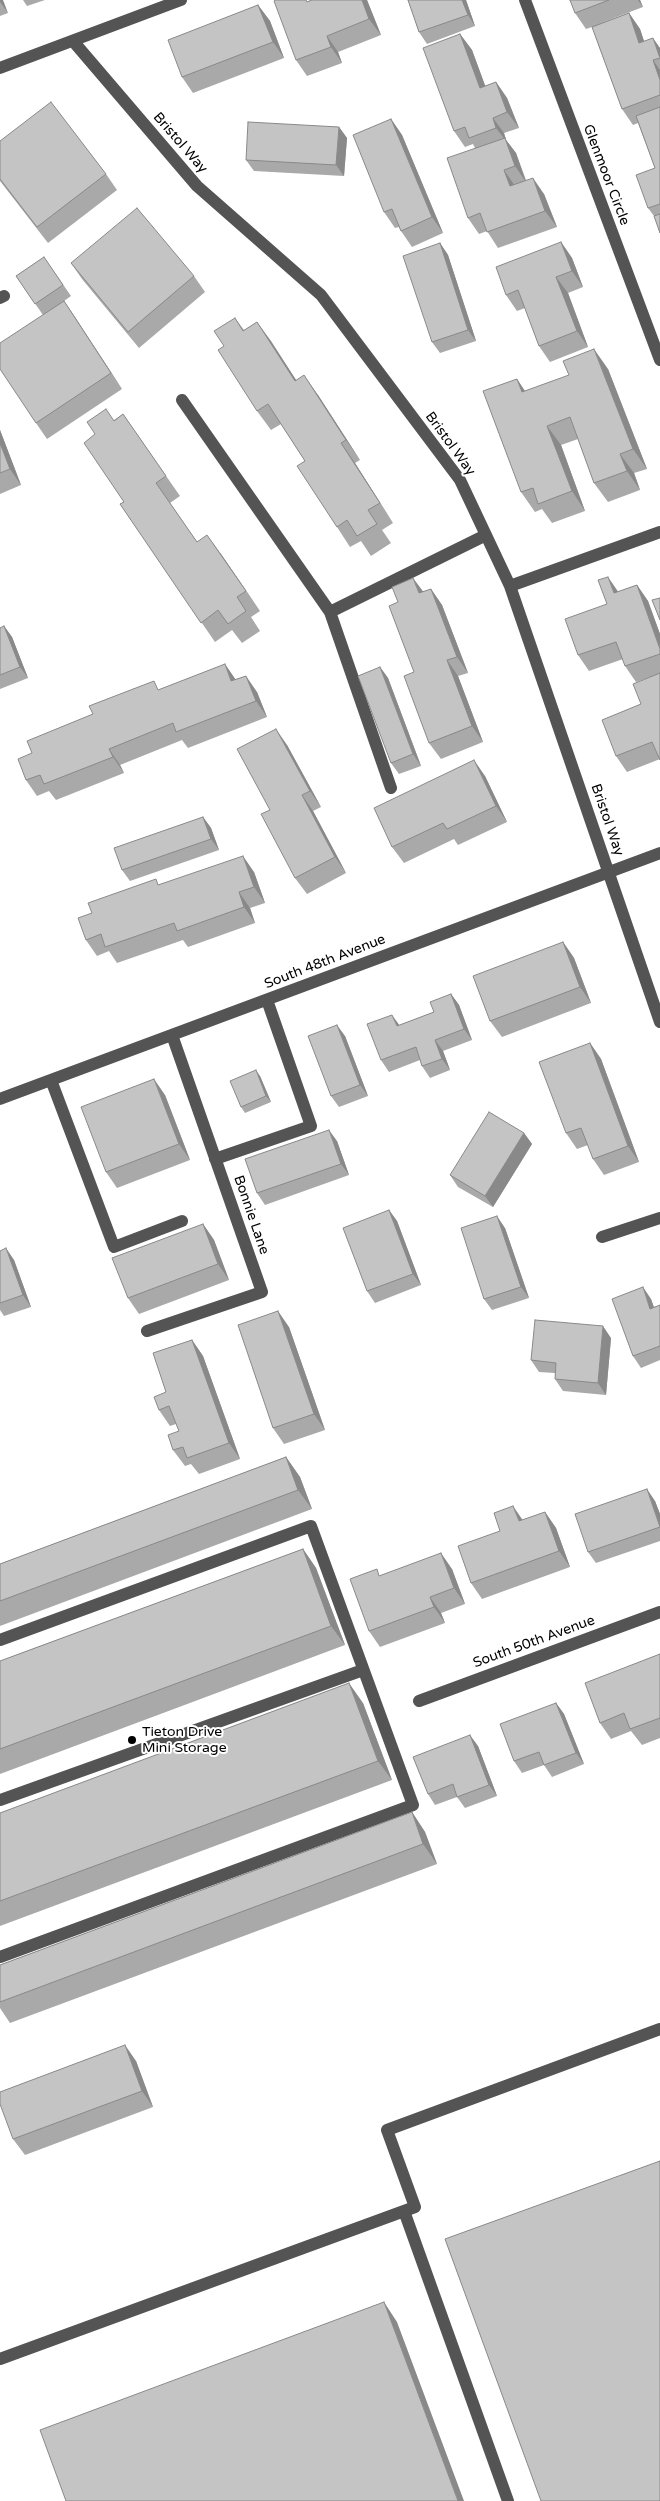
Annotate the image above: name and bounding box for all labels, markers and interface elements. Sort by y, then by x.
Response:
street label: Bristol Way [149,109,211,177]
street label: Glenmoor Circle [579,122,633,228]
street label: Bristol Way [421,409,479,479]
street label: Bristol Way [587,782,627,858]
street label: South 48th Avenue [262,931,388,993]
street label: Bonnie Lane [230,1173,272,1257]
street label: South 50th Avenue [471,1612,597,1672]
place label: Tieton Drive Mini Storage [142,1724,227,1756]
marker: Tieton Drive Mini Storage [126,1734,138,1746]

